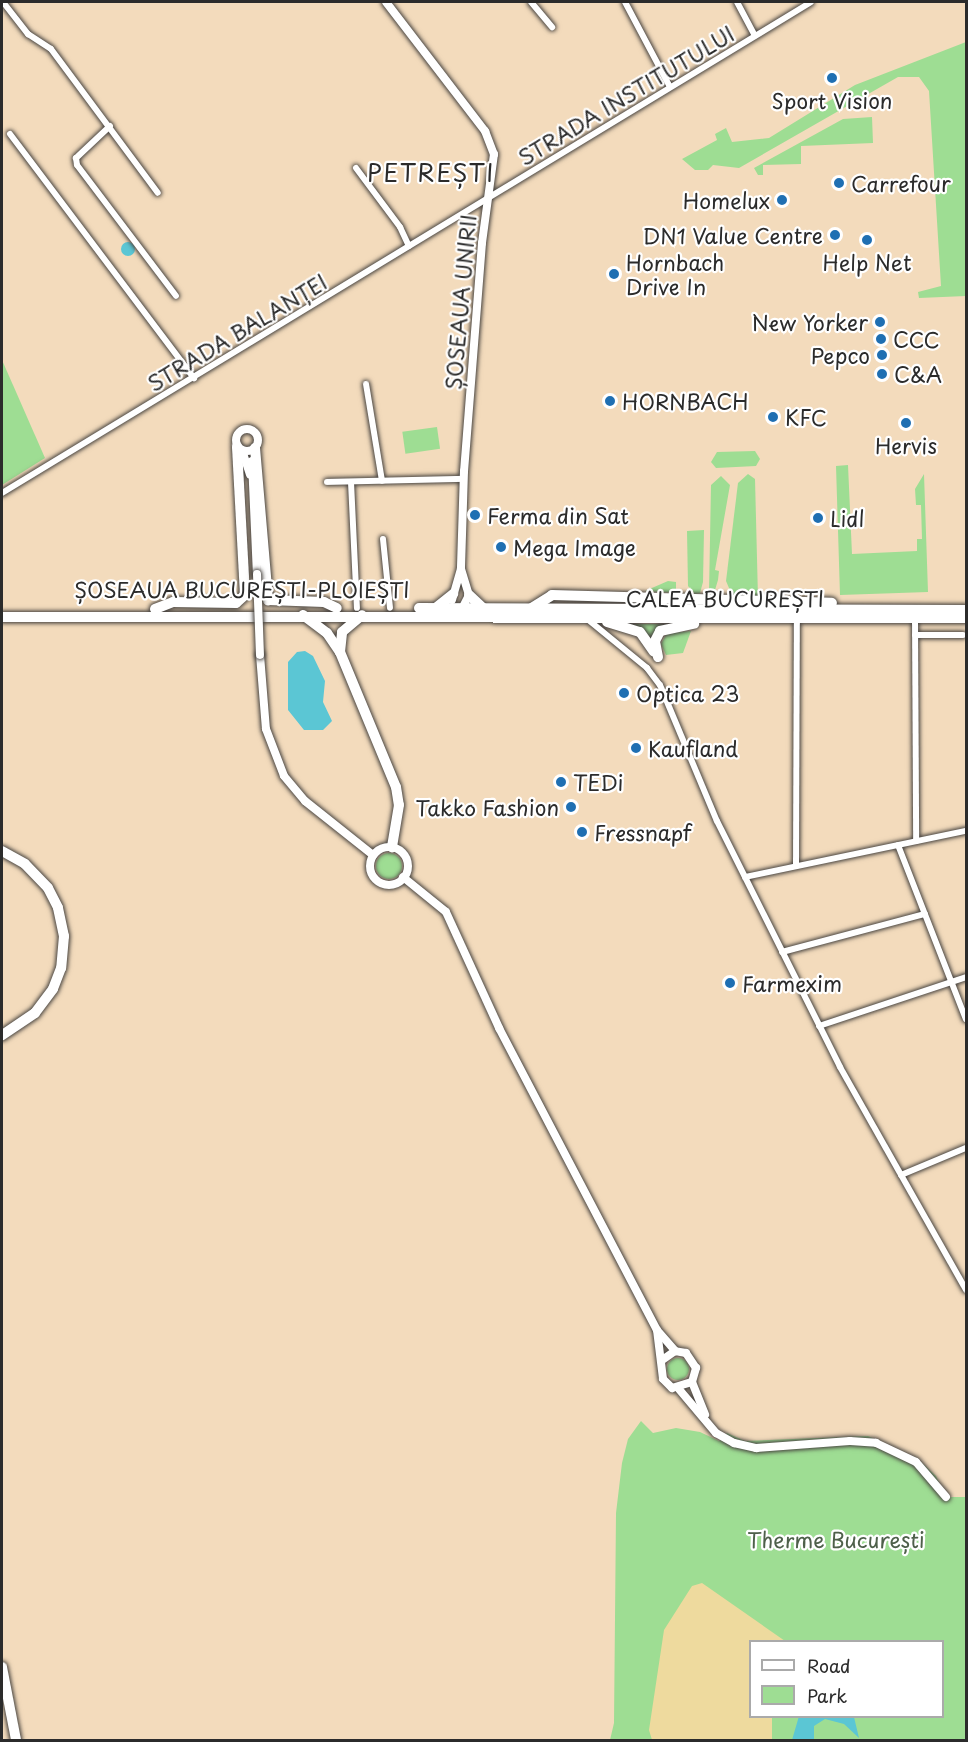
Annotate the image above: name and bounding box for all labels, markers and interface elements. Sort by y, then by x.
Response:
street label: STRADA INSTITUTULUI [513,20,739,170]
marker: Sport Vision [825,71,839,85]
place label: Sport Vision [771,87,893,113]
district label: PETREȘTI [367,159,495,187]
place label: Carrefour [851,170,951,196]
marker: Carrefour [832,176,846,190]
place label: Homelux [683,187,770,213]
marker: Homelux [775,193,789,207]
street label: ȘOSEAUA UNIRII [440,214,480,390]
place label: DN1 Value Centre [646,222,823,248]
marker: DN1 Value Centre [828,228,842,242]
marker: Help Net [860,233,874,247]
place label: Hornbach Drive In [626,249,724,299]
place label: Help Net [822,249,912,275]
marker: Hornbach Drive In [607,267,621,281]
street label: STRADA BALANȚEI [142,268,332,396]
place label: New Yorker [752,309,868,335]
marker: New Yorker [873,315,887,329]
place label: CCC [893,326,940,352]
marker: CCC [874,332,888,346]
place label: Pepco [811,342,870,368]
marker: Pepco [875,348,889,362]
place label: C&A [894,361,942,387]
marker: C&A [875,367,889,381]
place label: HORNBACH [622,388,749,414]
marker: HORNBACH [603,394,617,408]
place label: KFC [785,404,827,430]
marker: KFC [766,410,780,424]
marker: Hervis [899,416,913,430]
place label: Hervis [875,432,937,458]
place label: Ferma din Sat [487,502,631,528]
place label: Lidl [830,505,865,531]
marker: Ferma din Sat [468,508,482,522]
marker: Lidl [811,511,825,525]
place label: Mega Image [513,534,637,560]
marker: Mega Image [494,540,508,554]
street label: ȘOSEAUA BUCUREȘTI-PLOIEȘTI [75,576,409,602]
street label: CALEA BUCUREȘTI [624,585,826,611]
place label: Optica 23 [636,680,739,706]
marker: Optica 23 [617,686,631,700]
place label: Kaufland [648,735,738,761]
marker: Kaufland [629,741,643,755]
place label: TEDi [573,769,624,795]
marker: TEDi [554,775,568,789]
place label: Takko Fashion [414,794,559,820]
marker: Takko Fashion [564,800,578,814]
place label: Fressnapf [594,819,691,845]
marker: Fressnapf [575,825,589,839]
place label: Farmexim [742,970,842,996]
marker: Farmexim [723,976,737,990]
park label: Therme București [747,1526,925,1552]
legend [749,1640,944,1718]
text: Road [807,1652,851,1679]
text: Park [807,1682,847,1709]

